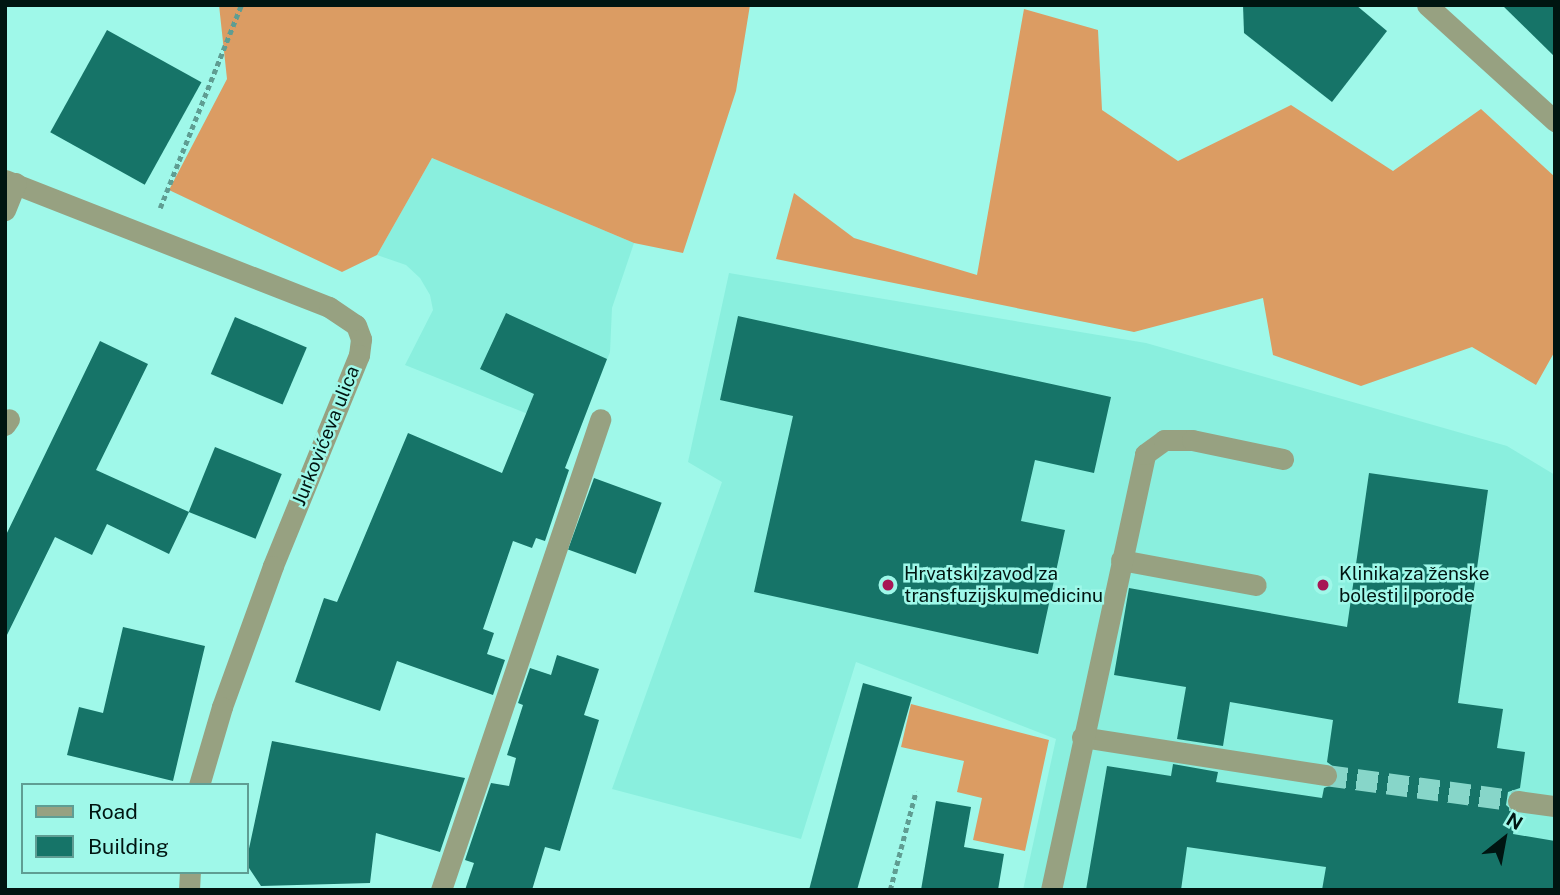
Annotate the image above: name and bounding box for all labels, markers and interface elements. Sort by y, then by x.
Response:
street label: Jurkovićeva ulica [288,363,364,509]
place label: Hrvatski zavod za transfuzijsku medicinu [904,563,1103,607]
place label: Klinika za ženske bolesti i porode [1339,563,1489,607]
marker: Hrvatski zavod za transfuzijsku medicinu [878,575,898,595]
marker: Klinika za ženske bolesti i porode [1313,575,1333,595]
legend [21,783,248,874]
text: Road [88,799,138,824]
north arrow [1469,804,1539,874]
text: N [1503,808,1527,834]
text: Building [88,834,169,859]

